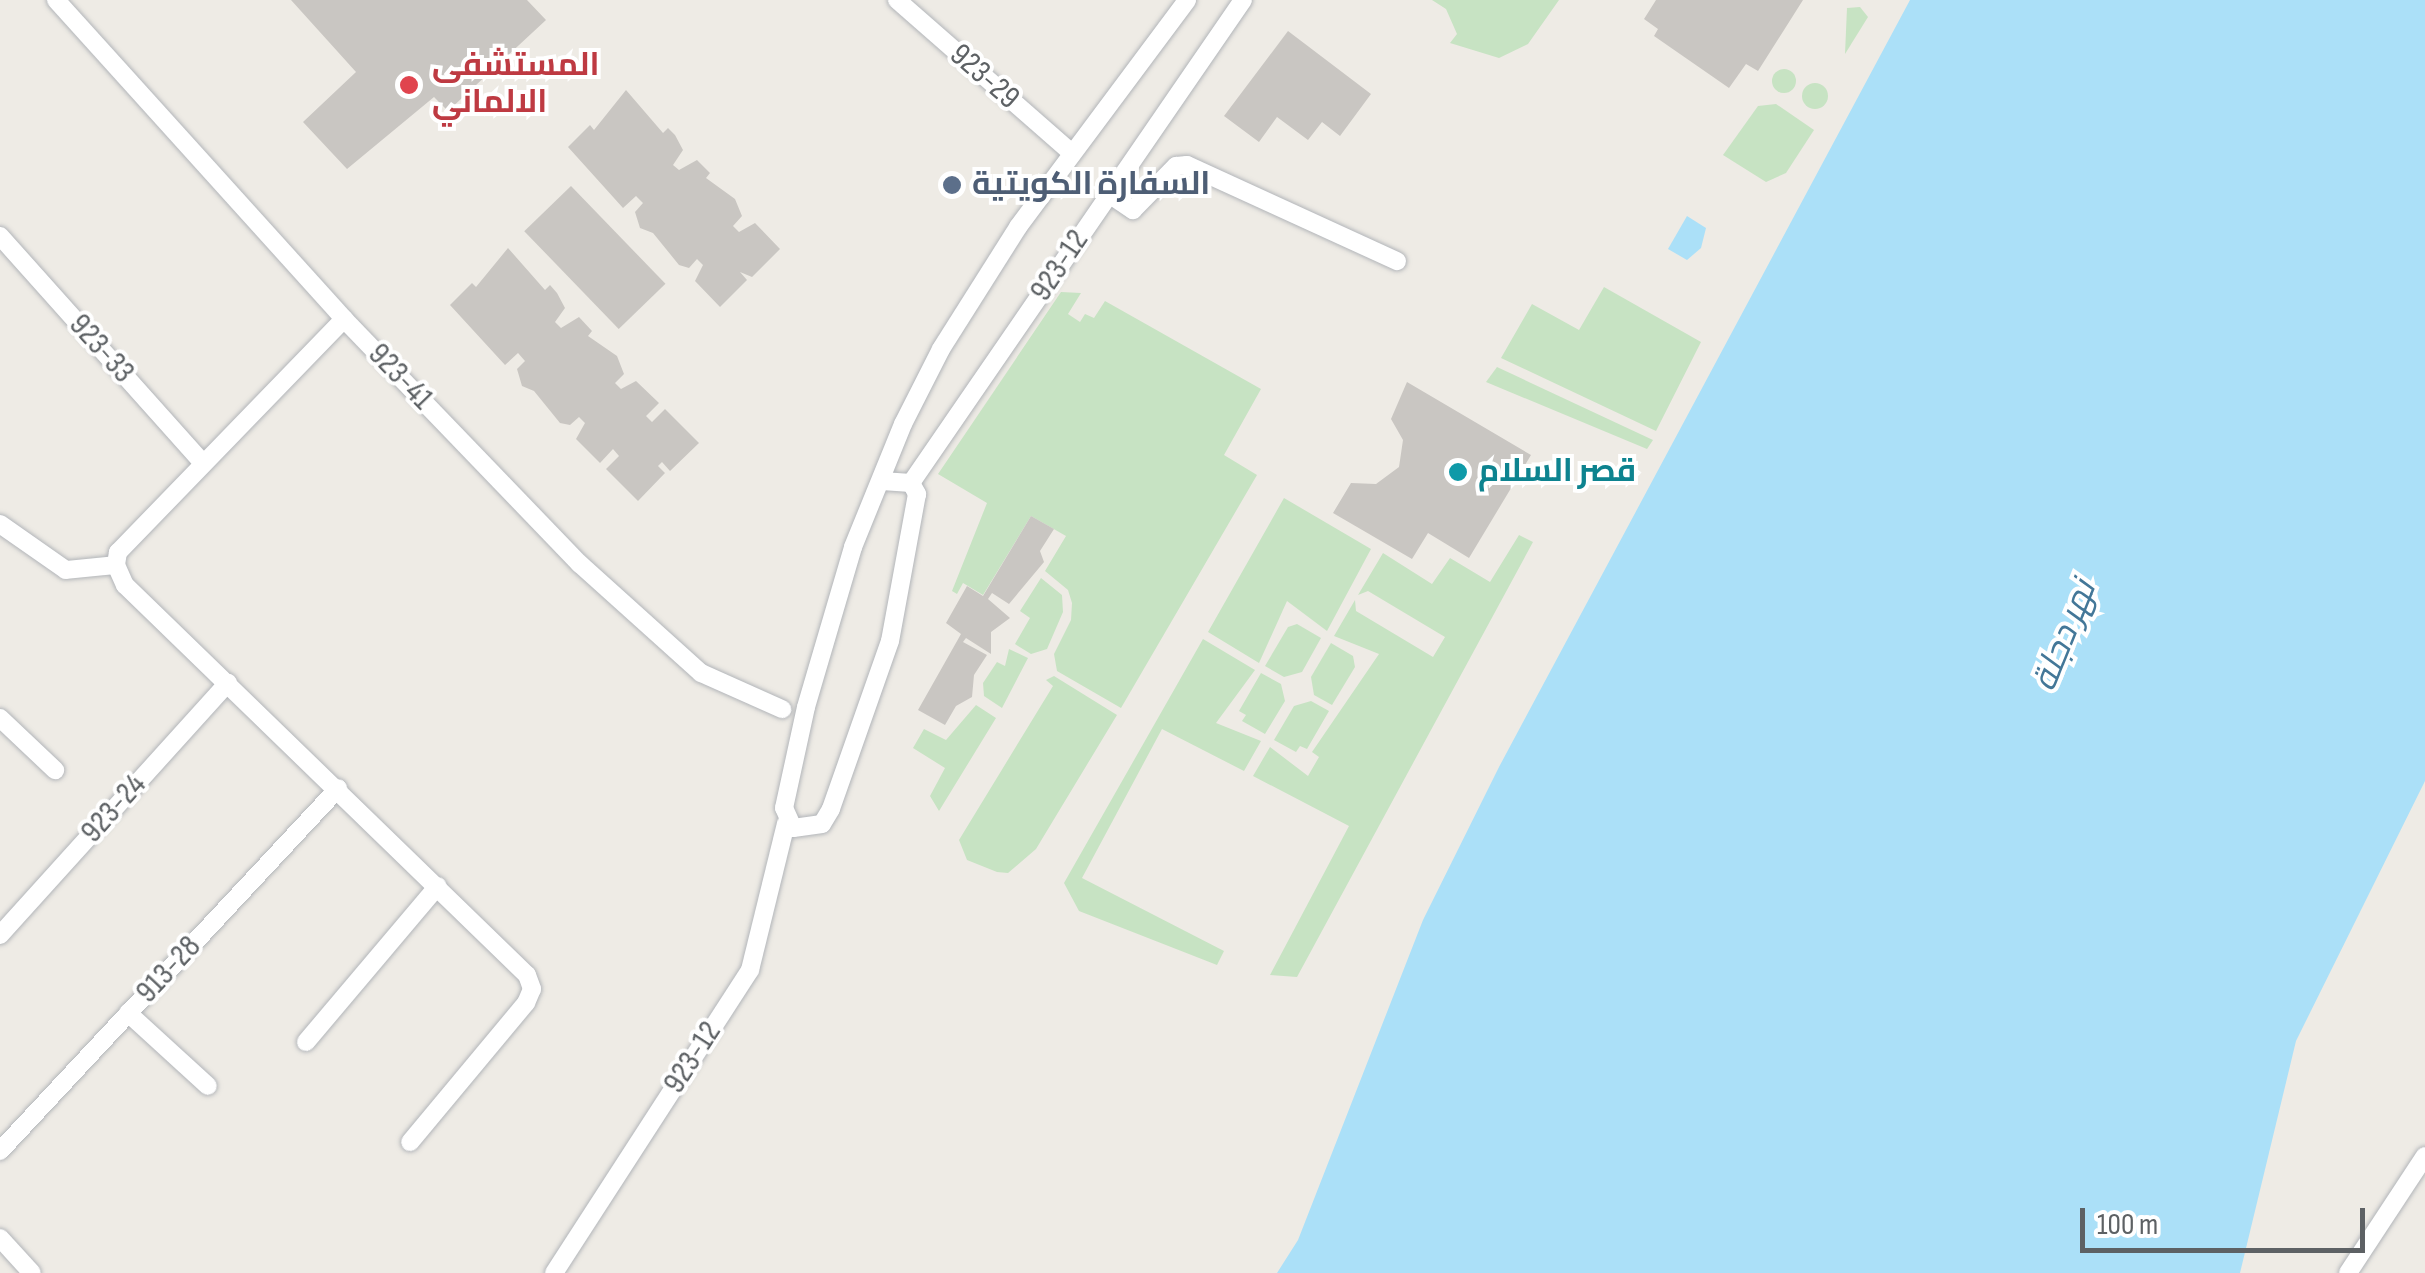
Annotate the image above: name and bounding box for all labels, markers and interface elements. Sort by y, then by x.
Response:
street label: 923-29 [941,36,1027,118]
place label: المستشفى الالماني [432,48,599,123]
marker: المستشفى الالماني [396,72,422,98]
place label: السفارة الكويتية [972,166,1210,204]
marker: السفارة الكويتية [941,174,963,196]
street label: 923-12 [1022,223,1098,309]
street label: 923-33 [60,307,142,391]
street label: 923-41 [359,336,441,418]
place label: قصر السلام [1478,453,1636,491]
marker: قصر السلام [1447,461,1469,483]
water label: نهر دجلة [2024,574,2106,698]
street label: 923-24 [73,767,155,851]
street label: 913-28 [128,928,210,1012]
street label: 923-12 [656,1015,730,1101]
scale bar [2085,1188,2370,1250]
text: 100 m [2097,1207,2158,1243]

